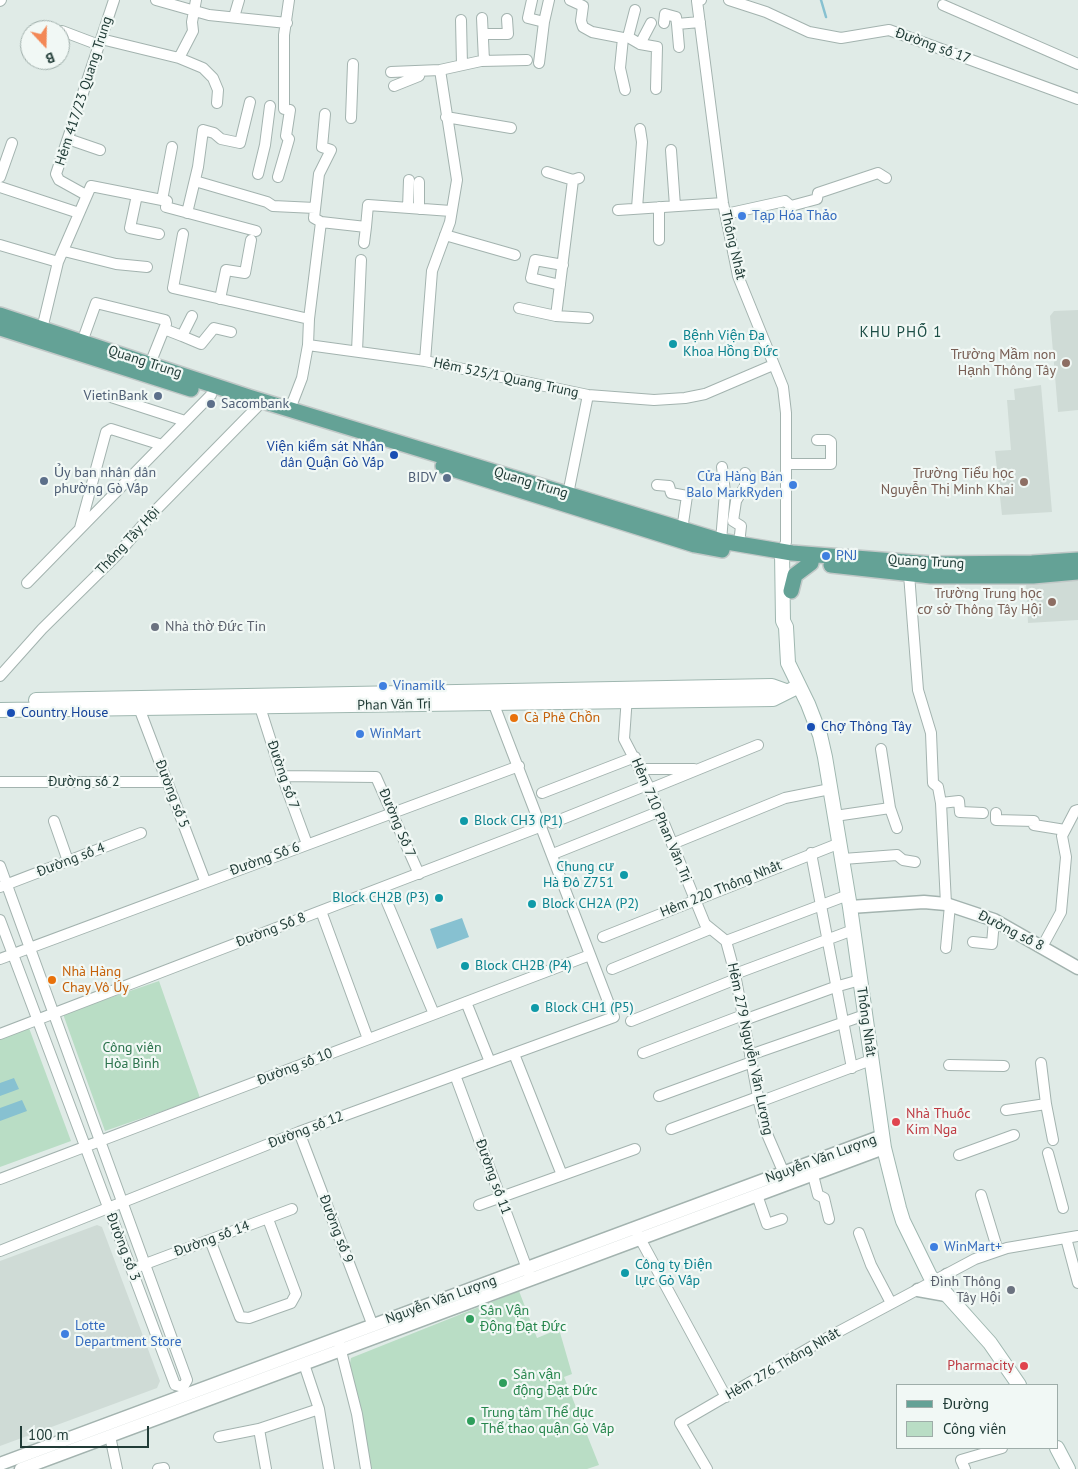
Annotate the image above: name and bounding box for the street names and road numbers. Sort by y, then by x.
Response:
street label: Hẻm 417/23 Quang Trung [52,14,116,168]
street label: Đường số 17 [893,25,973,67]
street label: Thống Nhất [717,209,749,281]
street label: Quang Trung [106,342,184,382]
street label: Hẻm 525/1 Quang Trung [432,354,580,402]
street label: Quang Trung [492,464,570,502]
street label: Thông Tây Hội [92,504,164,578]
street label: Quang Trung [887,552,965,572]
street label: Phan Văn Trị [357,696,431,714]
street label: Đường số 7 [263,738,303,812]
street label: Hẻm 710 Phan Văn Trị [627,756,695,884]
street label: Đường số 5 [151,758,193,830]
street label: Đường số 2 [48,774,120,790]
street label: Đường Số 7 [375,786,419,860]
street label: Đường số 4 [35,839,107,881]
street label: Đường Số 6 [228,839,302,879]
street label: Hẻm 220 Thống Nhất [658,857,784,921]
street label: Đường số 8 [975,907,1047,955]
street label: Đường Số 8 [234,909,308,951]
street label: Hẻm 279 Nguyễn Văn Lượng [724,961,776,1137]
street label: Thống Nhất [853,986,879,1058]
street label: Đường số 10 [255,1045,335,1089]
street label: Đường số 12 [266,1108,346,1152]
street label: Nguyễn Văn Lượng [763,1131,879,1187]
street label: Đường số 11 [472,1137,514,1217]
street label: Đường số 9 [315,1193,357,1265]
street label: Đường số 3 [102,1211,144,1283]
street label: Đường số 14 [172,1218,252,1260]
street label: Nguyễn Văn Lượng [383,1272,499,1328]
street label: Hẻm 276 Thống Nhất [723,1324,843,1404]

